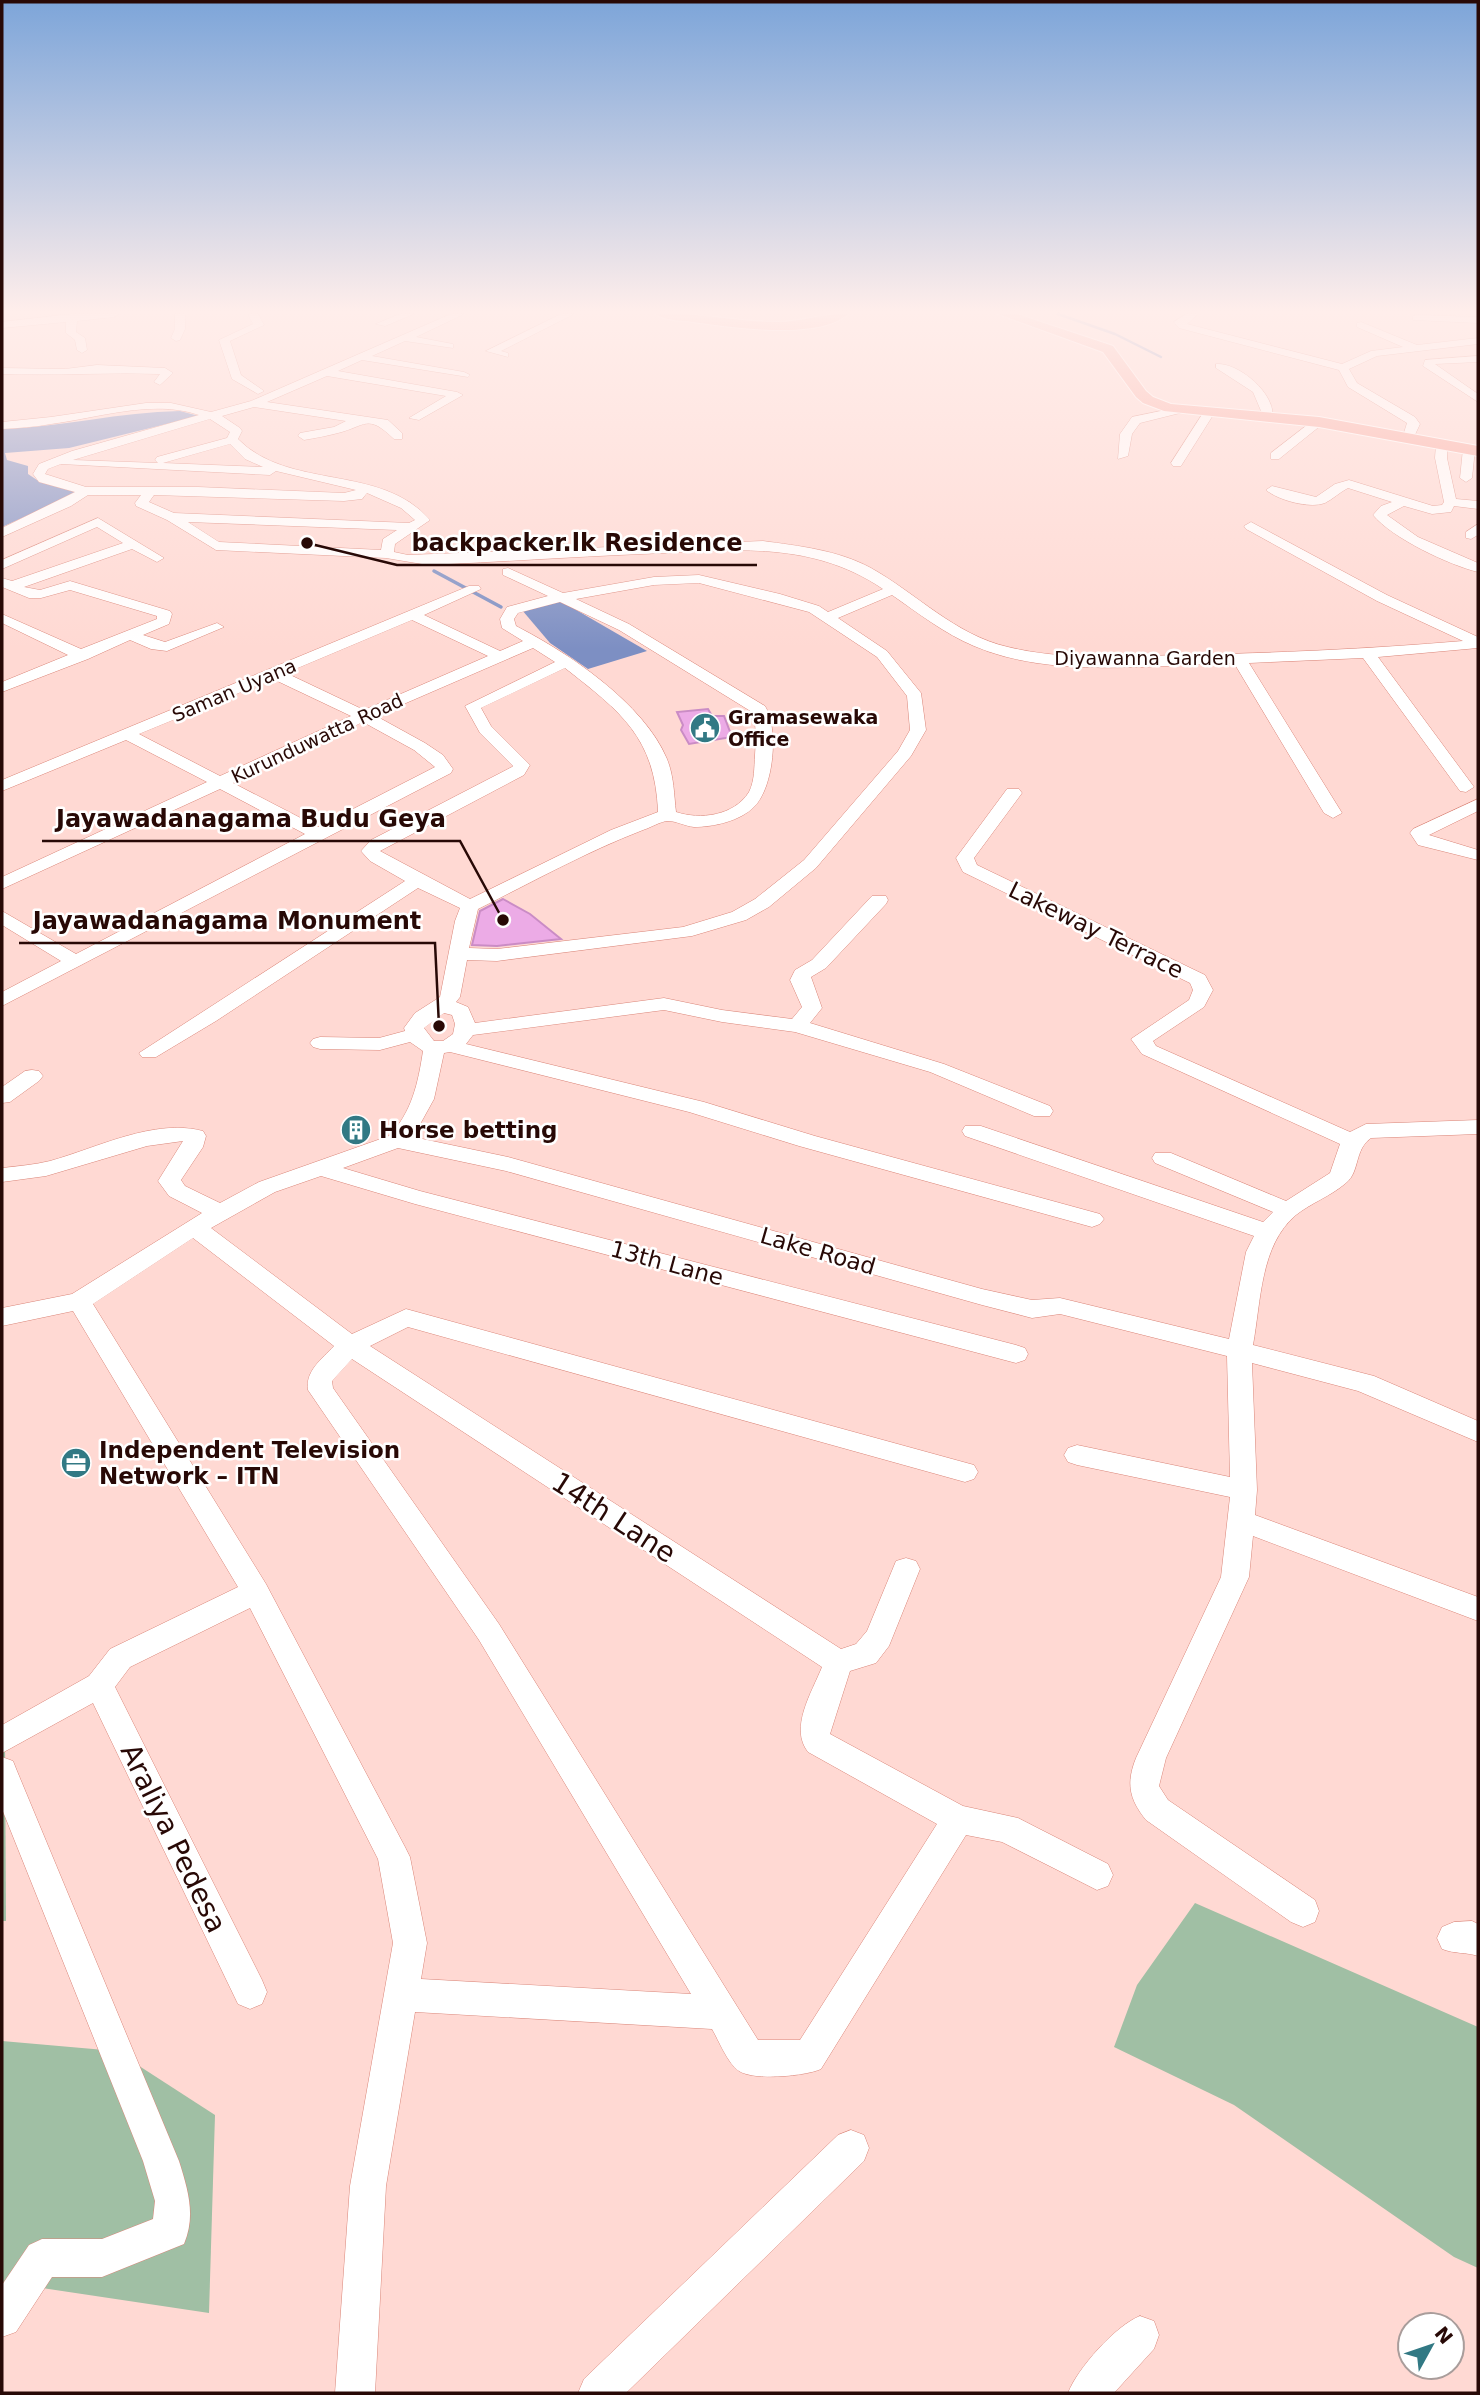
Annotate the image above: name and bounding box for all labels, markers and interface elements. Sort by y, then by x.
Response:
callout: backpacker.lk Residence [397,520,757,565]
text: backpacker.lk Residence [411,529,743,557]
street label: Diyawanna Garden [1054,647,1236,669]
street label: Saman Uyana [169,654,299,726]
street label: Kurunduwatta Road [228,689,406,787]
place label: Gramasewaka Office [728,706,878,750]
public building icon: Gramasewaka Office [688,711,722,745]
callout: Jayawadanagama Budu Geya [42,796,460,841]
text: Jayawadanagama Budu Geya [54,805,446,833]
street label: Lakeway Terrace [1004,876,1188,984]
callout: Jayawadanagama Monument [19,898,435,943]
text: Jayawadanagama Monument [31,907,421,935]
building icon: Horse betting [339,1113,373,1147]
place label: Horse betting [379,1117,557,1143]
street label: Lake Road [757,1222,879,1280]
street label: 13th Lane [608,1235,726,1291]
place label: Independent Television Network – ITN [99,1437,400,1489]
office icon: Independent Television Network – ITN [59,1446,93,1480]
street label: 14th Lane [546,1465,682,1570]
street label: Araliya Pedesa [114,1738,234,1938]
north arrow [1396,2311,1466,2381]
text: N [1430,2322,1458,2348]

